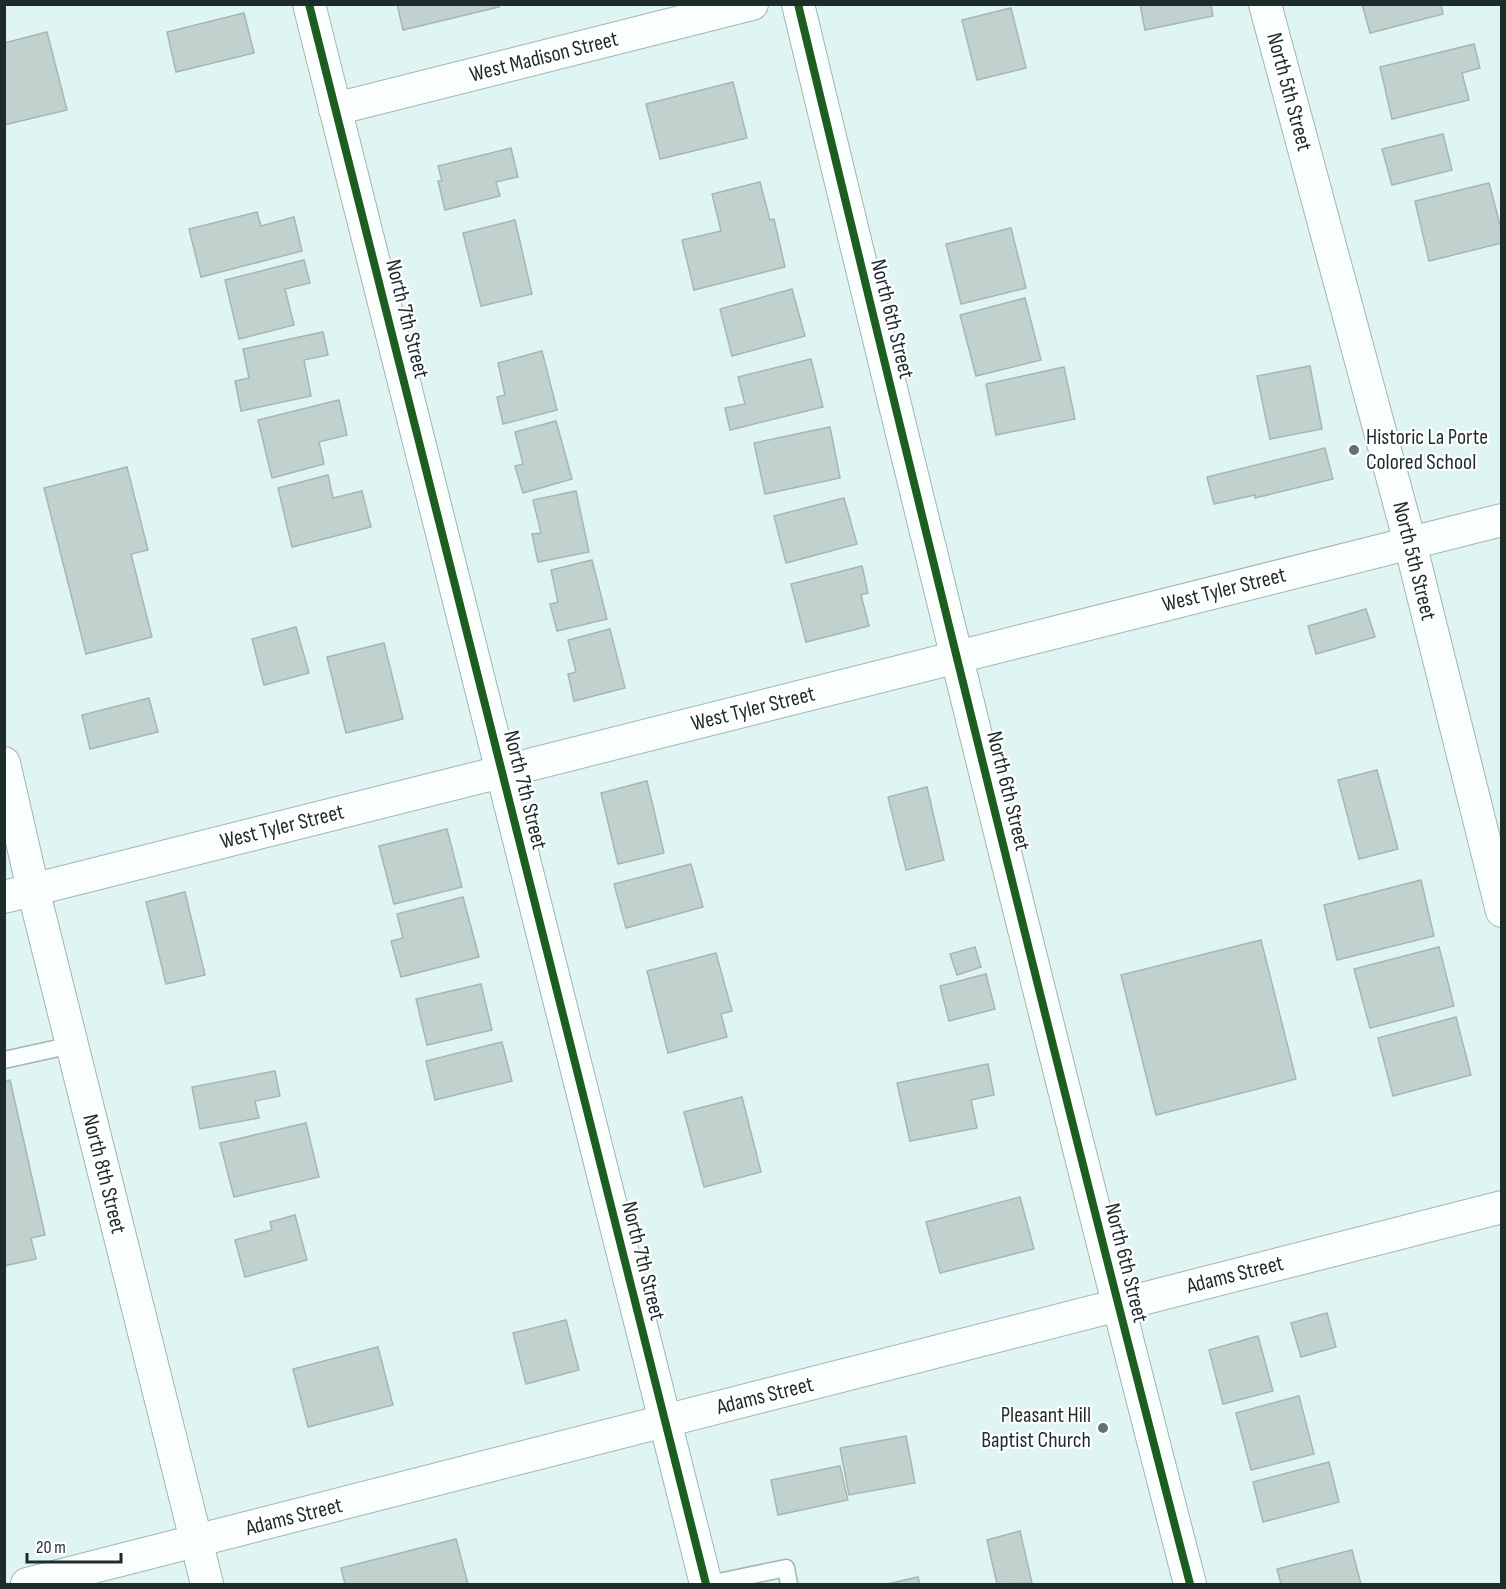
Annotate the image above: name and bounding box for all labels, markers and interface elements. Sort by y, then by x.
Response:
street label: West Madison Street [467,25,621,88]
street label: North 5th Street [1260,30,1318,154]
street label: North 6th Street [864,256,920,382]
street label: North 7th Street [379,257,435,382]
place label: Historic La Porte Colored School [1366,424,1488,476]
marker: Historic La Porte Colored School [1347,443,1361,457]
street label: North 5th Street [1386,499,1442,623]
street label: West Tyler Street [1159,562,1289,618]
street label: West Tyler Street [688,681,818,737]
street label: North 7th Street [497,728,553,853]
street label: North 6th Street [980,728,1036,854]
street label: West Tyler Street [217,799,347,855]
street label: North 8th Street [76,1111,132,1237]
street label: North 7th Street [615,1199,671,1324]
street label: North 6th Street [1098,1200,1154,1326]
street label: Adams Street [1183,1250,1286,1300]
street label: Adams Street [713,1371,816,1421]
place label: Pleasant Hill Baptist Church [981,1402,1091,1454]
marker: Pleasant Hill Baptist Church [1096,1421,1110,1435]
street label: Adams Street [242,1492,345,1542]
scale bar [27,1526,122,1564]
text: 20 m [36,1537,66,1558]

